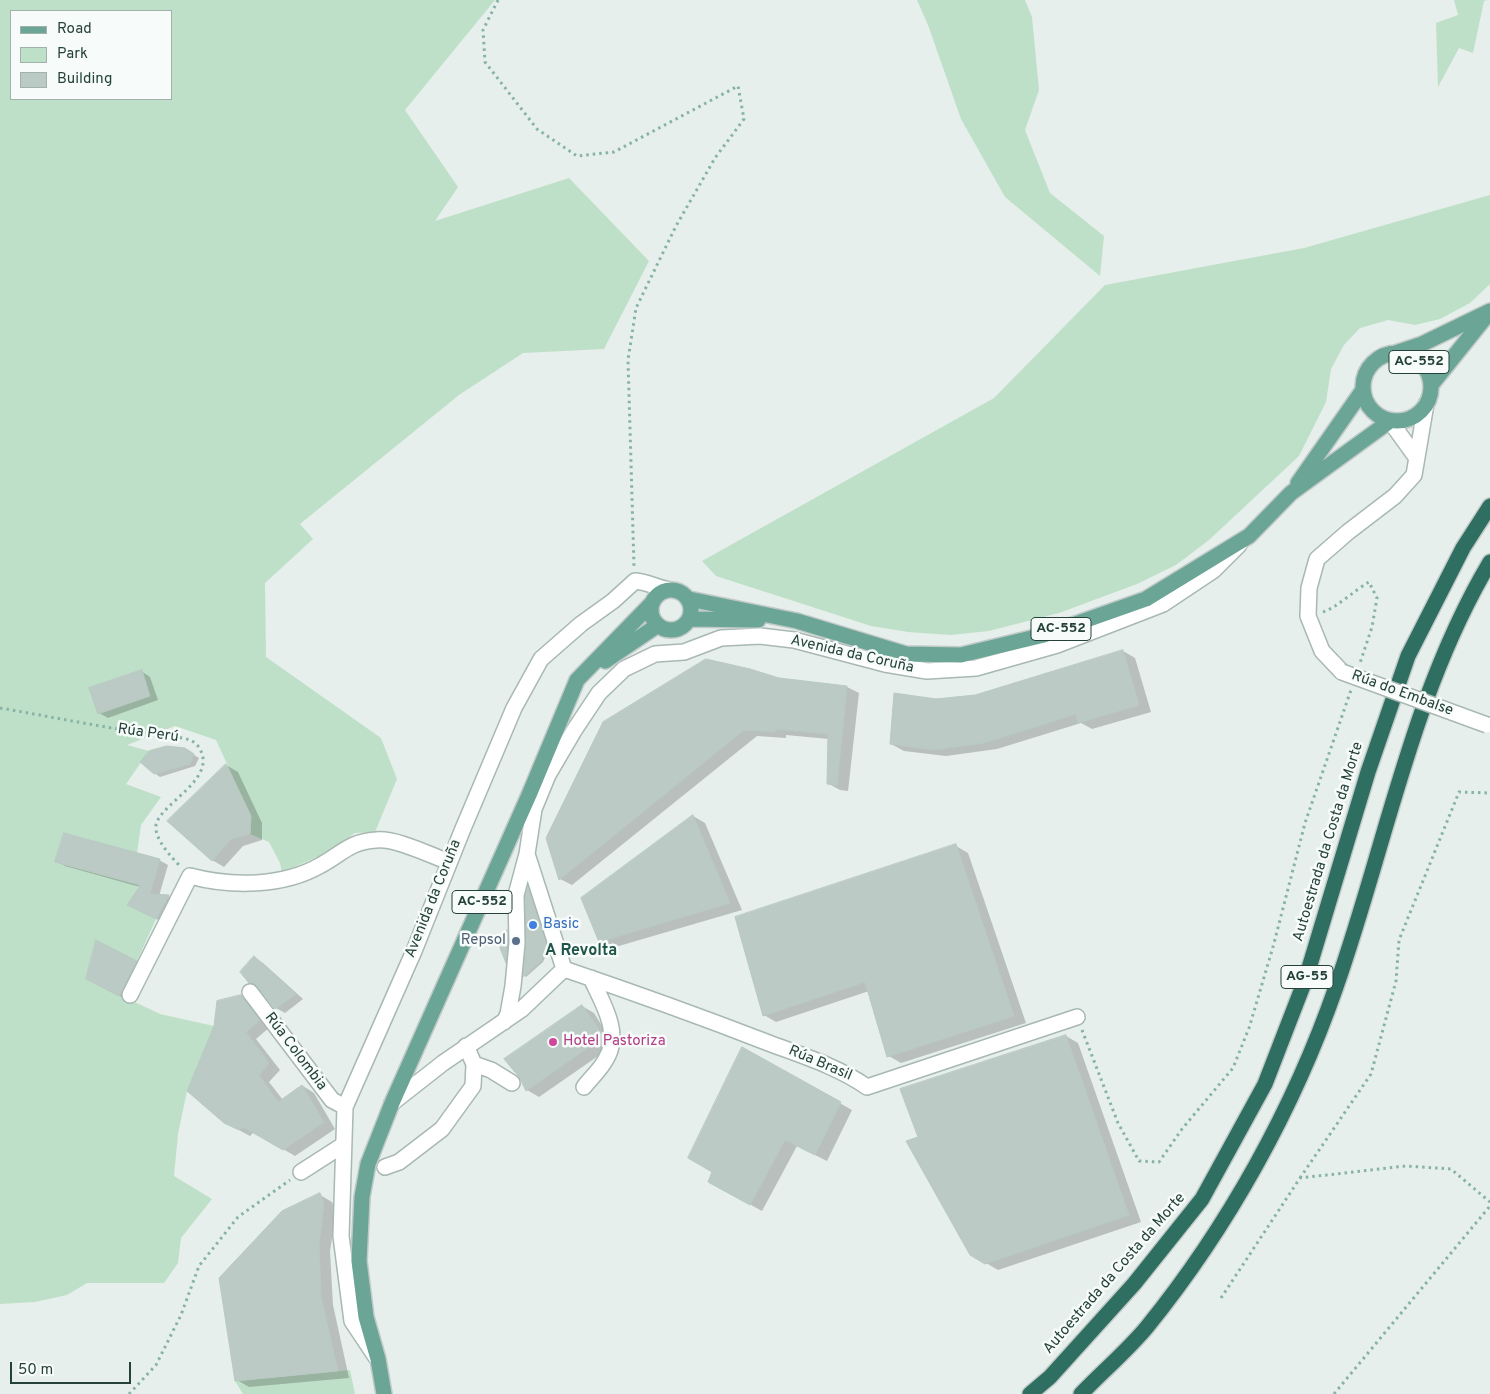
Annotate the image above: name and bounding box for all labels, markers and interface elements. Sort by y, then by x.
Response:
legend [10,10,172,100]
text: Road [57,20,92,39]
text: Park [57,45,88,64]
text: Building [57,70,112,89]
road number: AC-552 [1389,351,1449,374]
road number: AC-552 [1031,618,1091,640]
street label: Avenida da Coruña [789,632,915,678]
street label: Rúa do Embalse [1349,667,1455,721]
street label: Rúa Perú [116,721,180,747]
street label: Autoestrada da Costa da Morte [1290,740,1368,944]
street label: Avenida da Coruña [402,837,466,961]
road number: AC-552 [452,890,512,914]
place label: Basic [543,916,579,934]
marker: Basic [527,919,539,931]
place label: Repsol [461,932,506,950]
marker: Repsol [510,935,522,947]
district label: A Revolta [545,942,617,962]
road number: AG-55 [1281,966,1333,989]
street label: Rúa Colombia [260,1010,330,1094]
place label: Hotel Pastoriza [563,1033,666,1051]
marker: Hotel Pastoriza [547,1036,559,1048]
street label: Rúa Brasil [785,1042,855,1086]
street label: Autoestrada da Costa da Morte [1040,1190,1190,1358]
scale bar [12,1352,134,1384]
text: 50 m [18,1361,53,1380]

